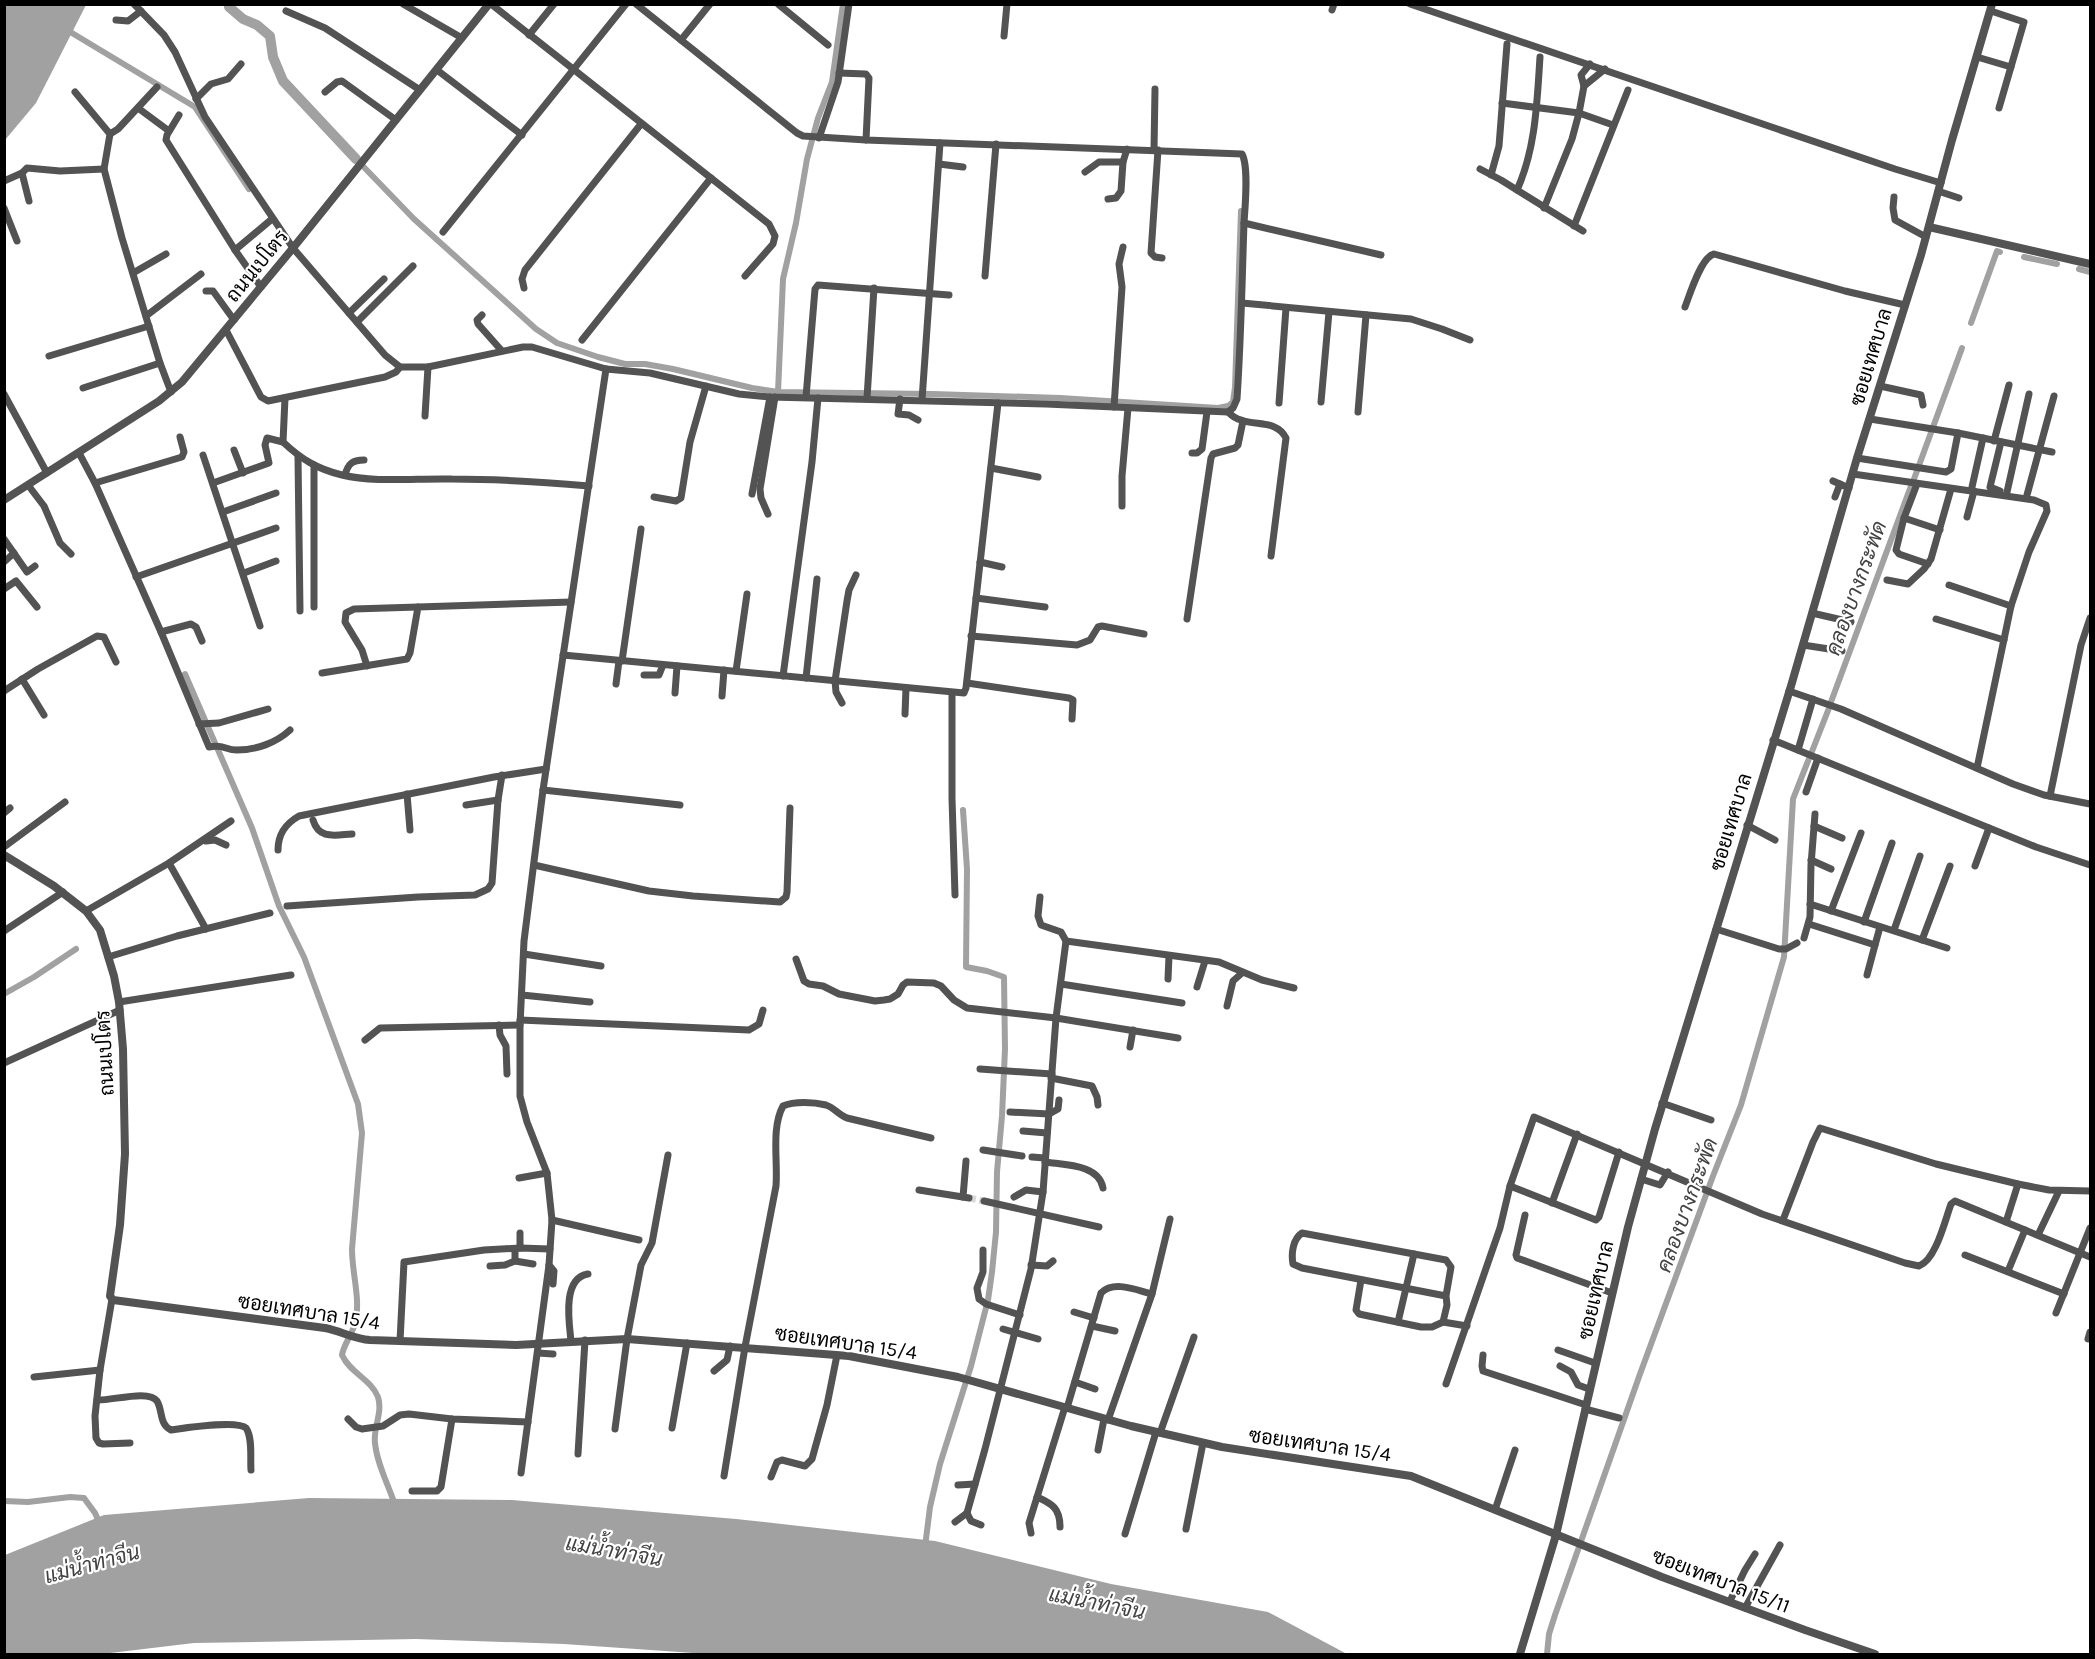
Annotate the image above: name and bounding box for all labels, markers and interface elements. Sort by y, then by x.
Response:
street label: ถนนเปโตร [220,224,293,307]
street label: ซอยเทศบาล [1845,305,1897,409]
water label: คลองบางกระพัด [1821,518,1891,658]
street label: ซอยเทศบาล [1705,770,1757,874]
street label: ถนนเปโตร [89,1010,119,1097]
water label: คลองบางกระพัด [1652,1135,1722,1275]
street label: ซอยเทศบาล [1573,1238,1619,1342]
street label: ซอยเทศบาล 15/4 [236,1289,382,1335]
street label: ซอยเทศบาล 15/4 [773,1322,919,1364]
street label: ซอยเทศบาล 15/4 [1247,1424,1393,1466]
water label: แม่น้ำท่าจีน [564,1525,666,1571]
water label: แม่น้ำท่าจีน [40,1534,143,1588]
street label: ซอยเทศบาล 15/11 [1649,1544,1793,1618]
water label: แม่น้ำท่าจีน [1047,1576,1149,1624]

